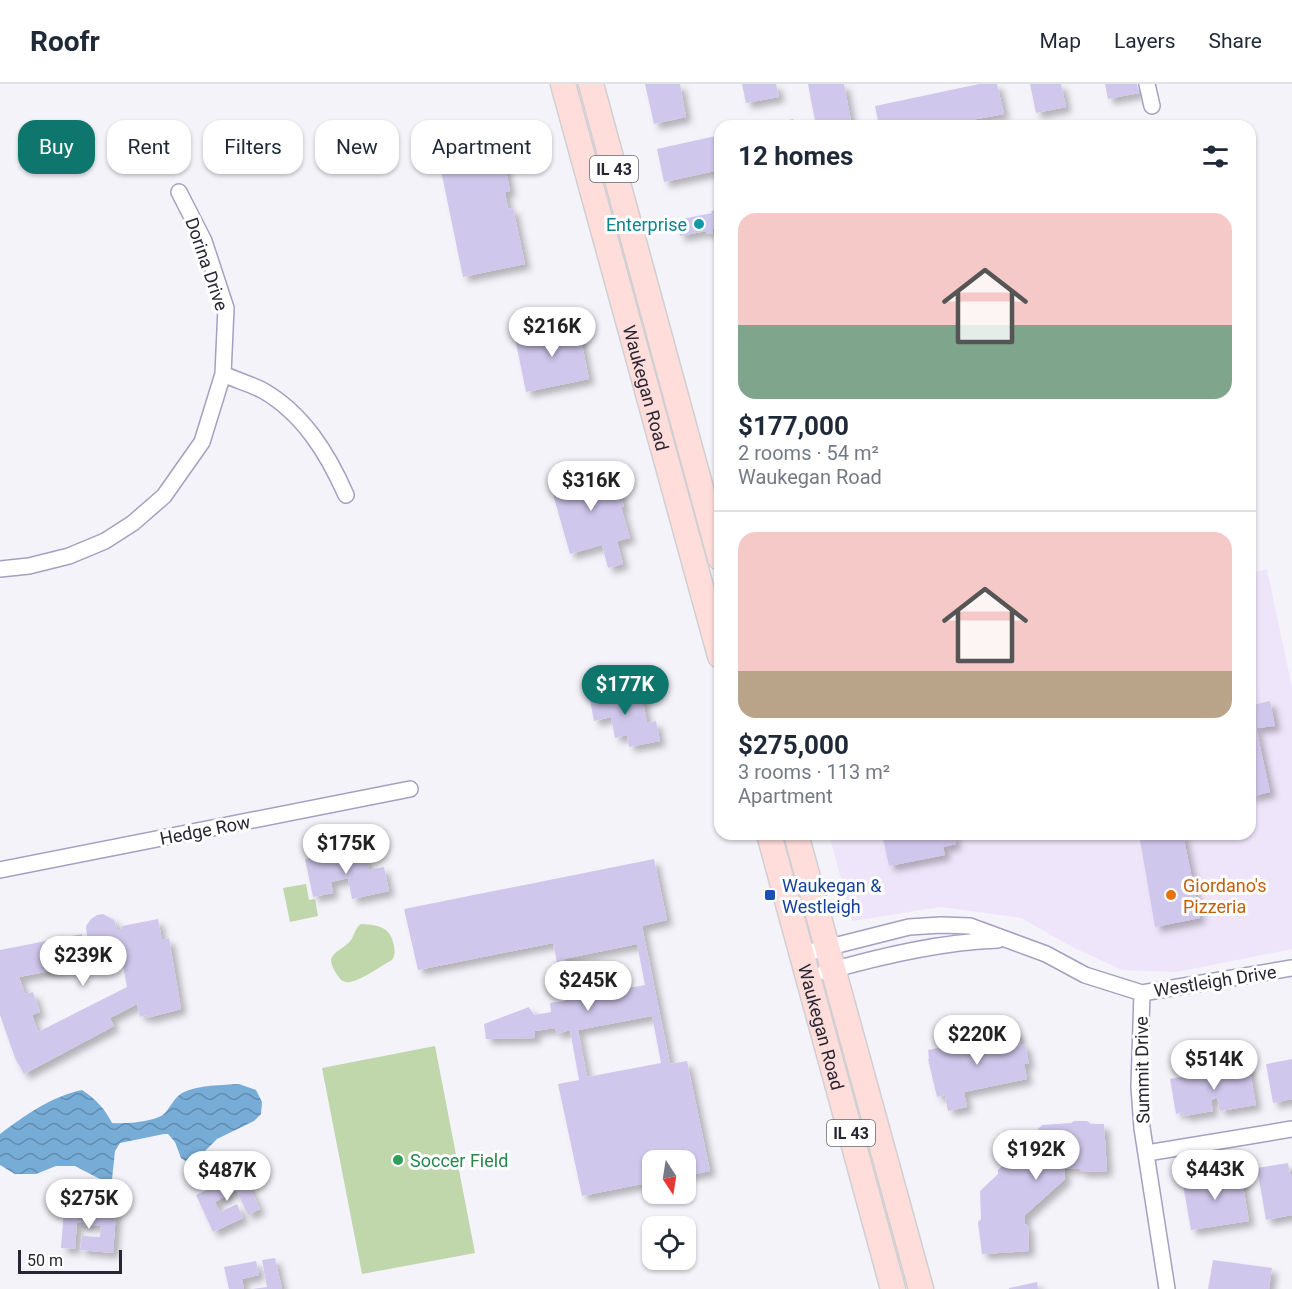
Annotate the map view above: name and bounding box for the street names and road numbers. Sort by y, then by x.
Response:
road number: IL 43 [590,156,638,182]
street label: Dorina Drive [181,215,233,313]
street label: Waukegan Road [619,323,674,453]
street label: Hedge Row [158,811,252,849]
street label: Westleigh Drive [1152,961,1278,1001]
street label: Waukegan Road [794,962,849,1092]
street label: Summit Drive [1131,1016,1153,1124]
road number: IL 43 [827,1120,875,1146]

